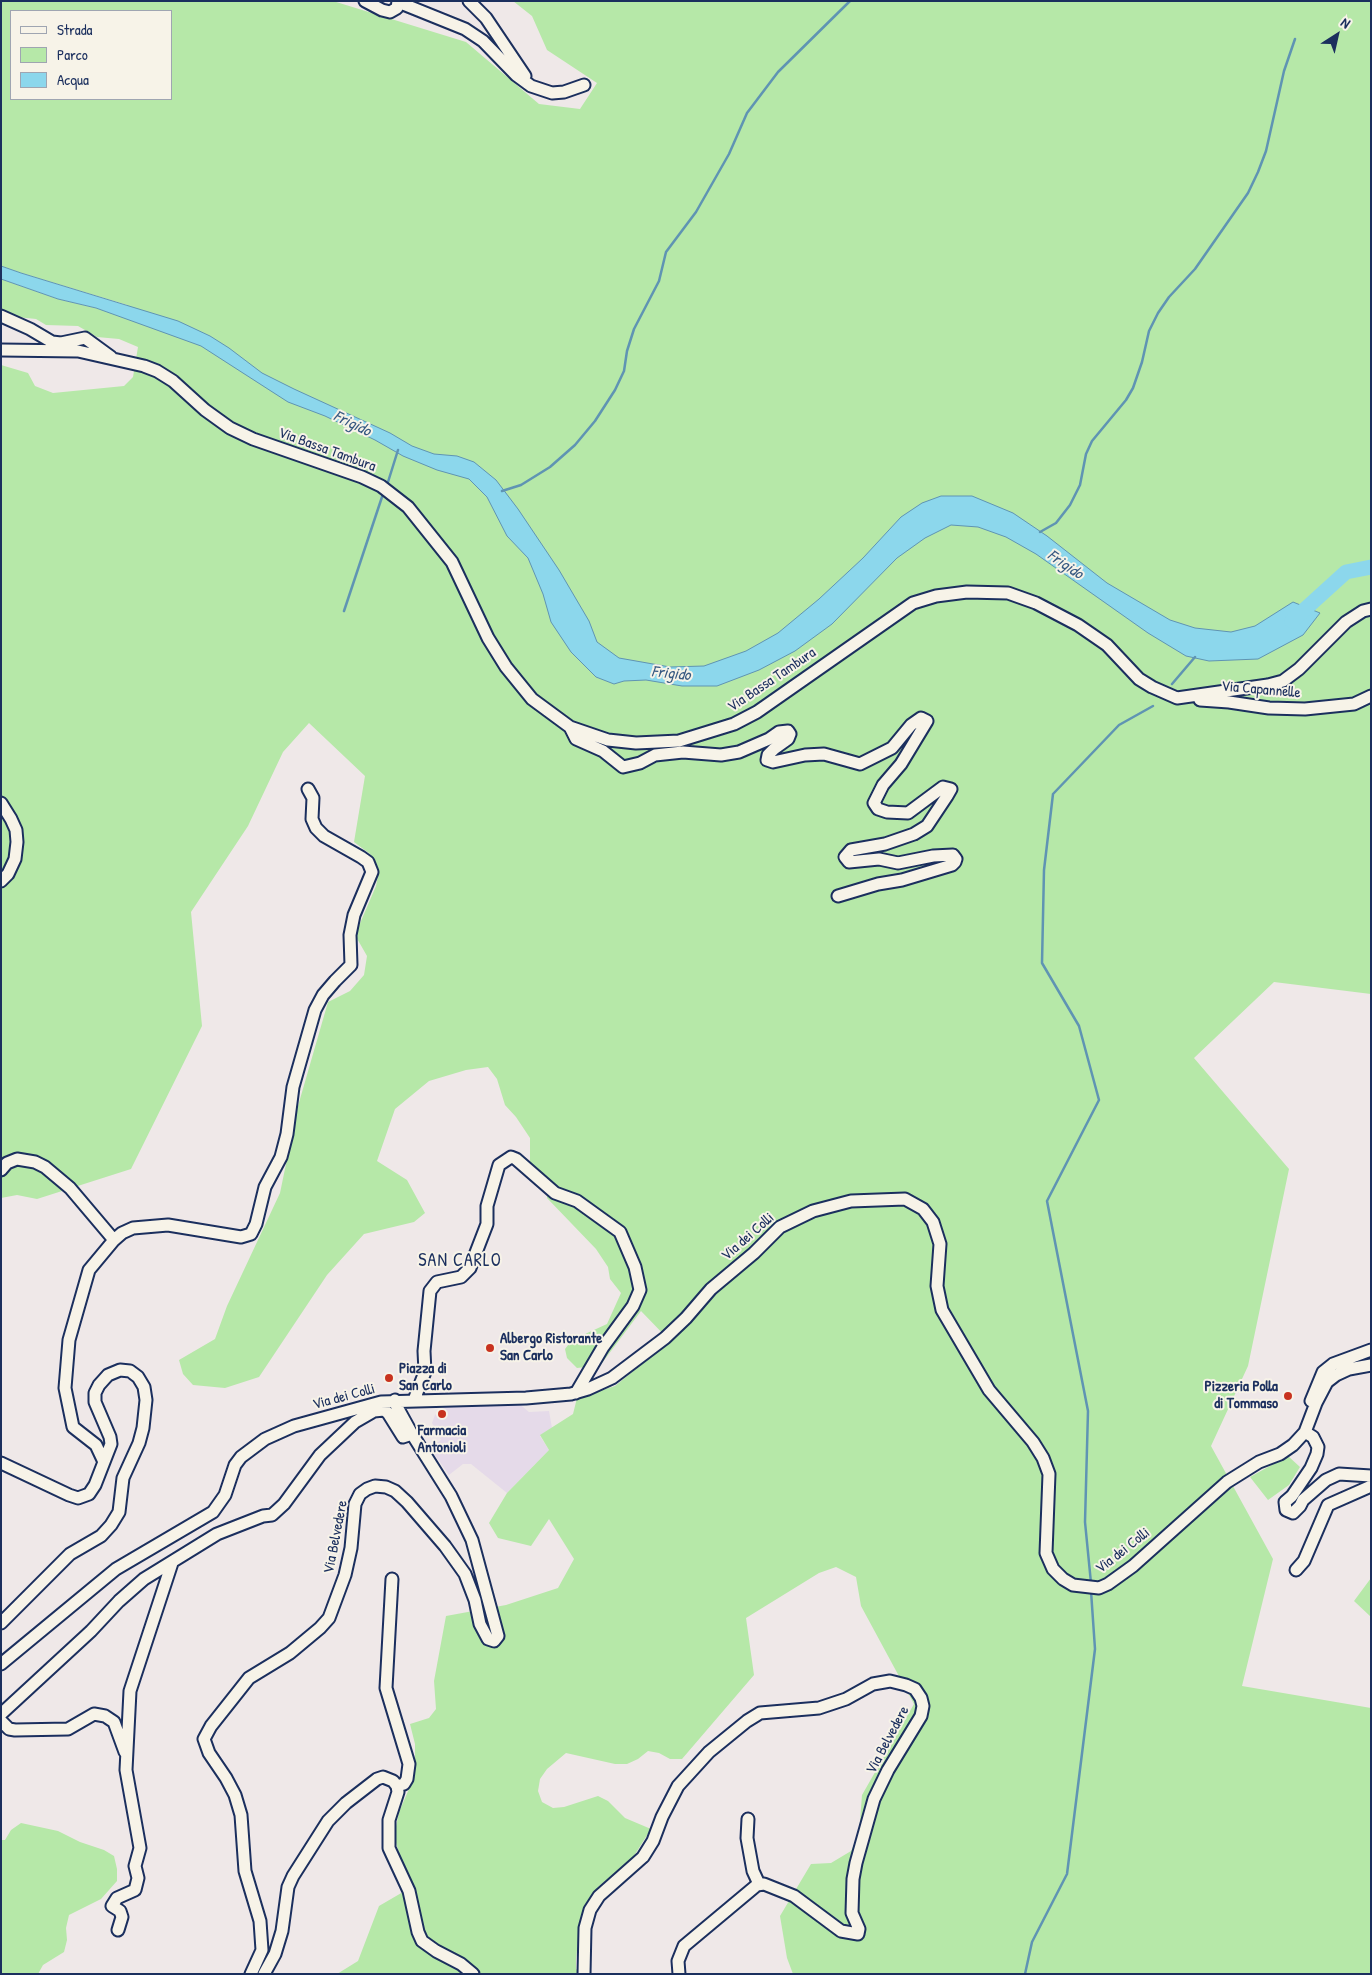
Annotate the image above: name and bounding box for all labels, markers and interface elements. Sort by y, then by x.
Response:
legend [10,10,172,100]
north arrow [1312,10,1362,60]
text: N [1337,12,1354,32]
text: Strada [57,19,92,40]
text: Parco [57,44,88,65]
text: Acqua [57,69,89,90]
water label: Frigido [330,407,374,441]
street label: Via Bassa Tambura [276,424,378,476]
water label: Frigido [1043,546,1087,584]
street label: Via Bassa Tambura [725,644,819,716]
water label: Frigido [651,662,691,686]
street label: Via Capannelle [1221,678,1301,702]
street label: Via dei Colli [718,1209,778,1265]
district label: SAN CARLO [417,1250,503,1272]
place label: Albergo Ristorante San Carlo [500,1330,602,1365]
marker: Albergo Ristorante San Carlo [484,1342,496,1354]
place label: Piazza di San Carlo [399,1360,452,1395]
marker: Piazza di San Carlo [383,1372,395,1384]
place label: Pizzeria Polla di Tommaso [1205,1378,1278,1413]
street label: Via dei Colli [311,1380,377,1414]
marker: Pizzeria Polla di Tommaso [1282,1390,1294,1402]
marker: Farmacia Antonioli [436,1408,448,1420]
place label: Farmacia Antonioli [418,1422,466,1457]
street label: Via Belvedere [320,1499,352,1575]
street label: Via dei Colli [1092,1524,1154,1578]
street label: Via Belvedere [863,1703,913,1777]

